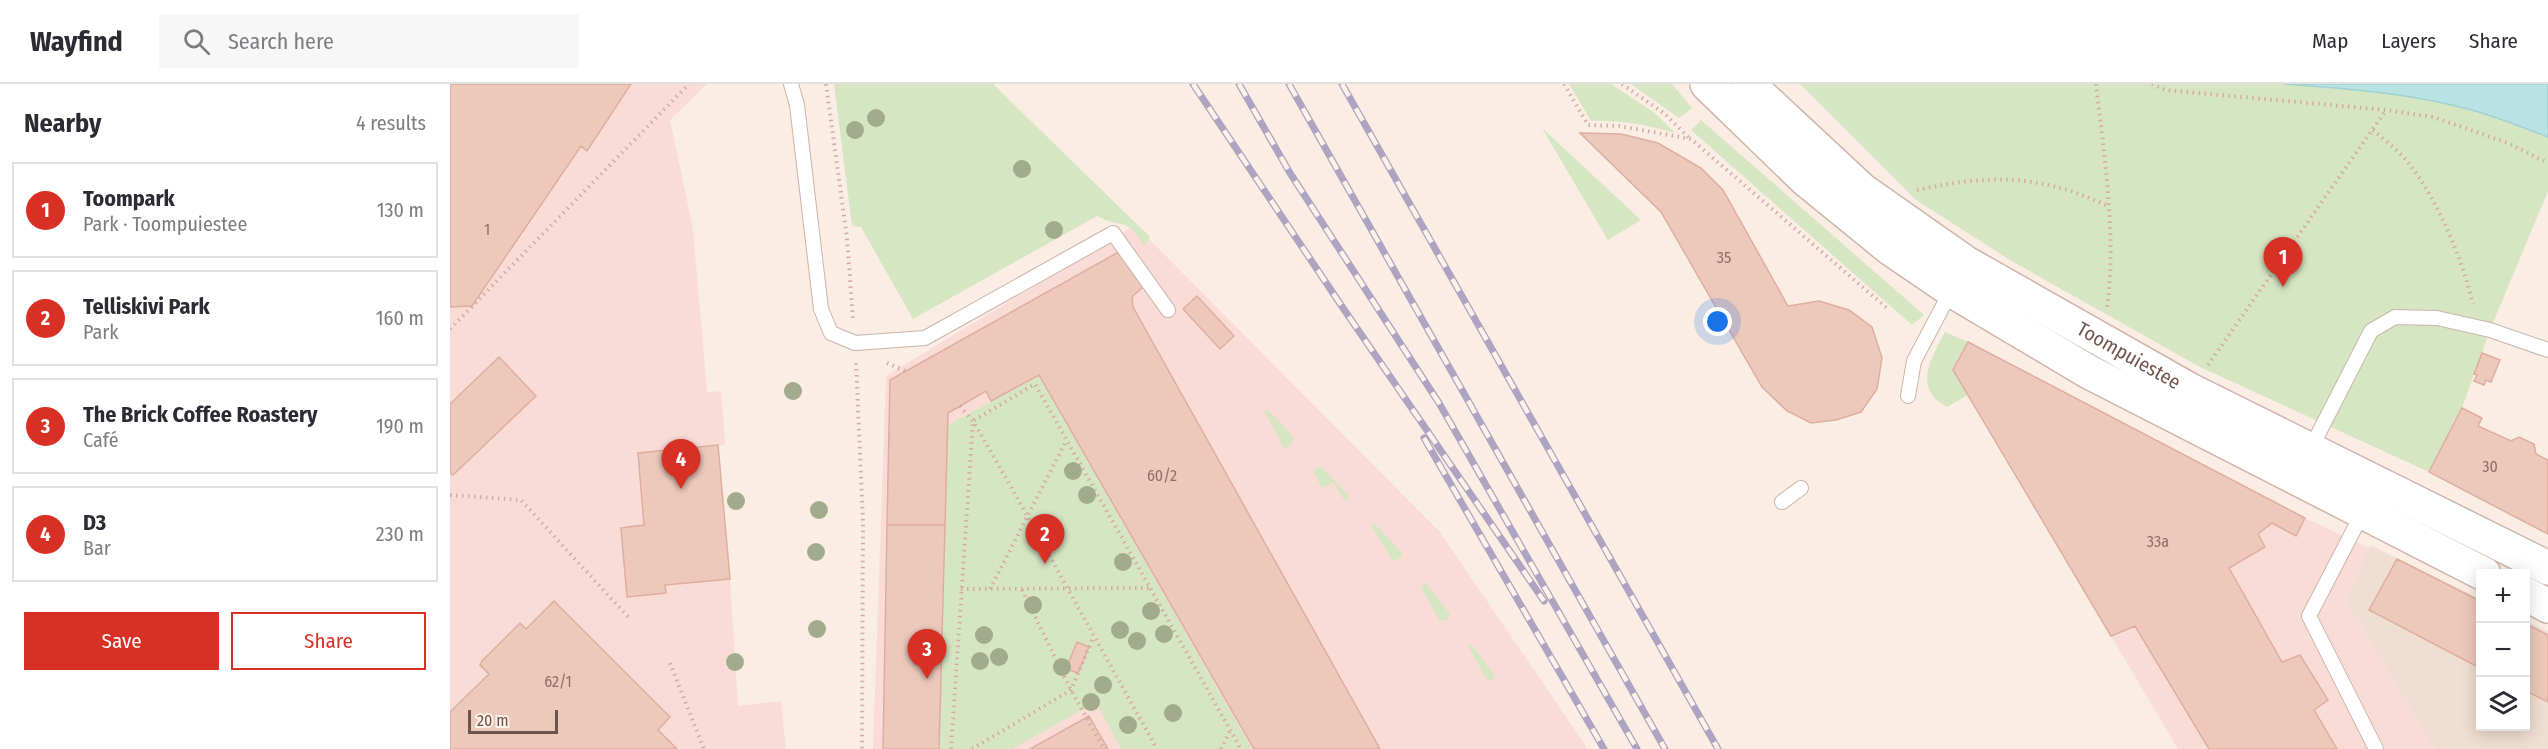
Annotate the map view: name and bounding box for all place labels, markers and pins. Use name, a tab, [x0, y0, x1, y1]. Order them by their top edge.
pin: 1	[2264, 238, 2302, 287]
pin: 4	[662, 440, 700, 489]
pin: 2	[1026, 514, 1064, 564]
pin: 3	[908, 630, 946, 679]

